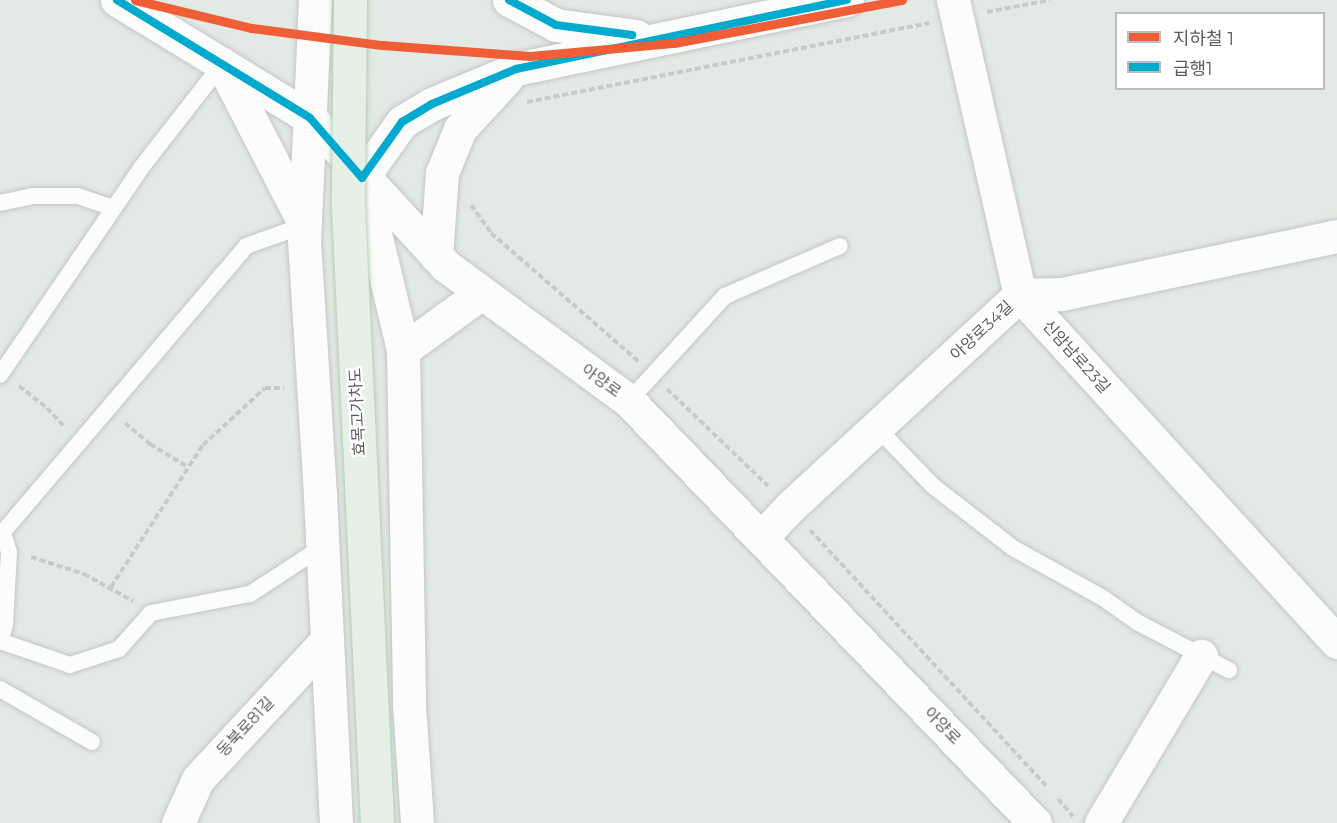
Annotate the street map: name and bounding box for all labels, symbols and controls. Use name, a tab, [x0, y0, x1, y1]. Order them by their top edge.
legend	[1115, 12, 1325, 90]
text: 지하철 1	[1173, 28, 1234, 50]
text: 급행1	[1173, 58, 1213, 80]
street label: 아양로34길	[947, 297, 1017, 365]
street label: 신암남로23길	[1038, 316, 1114, 398]
street label: 아양로	[577, 360, 625, 402]
street label: 효목고가차도	[346, 367, 370, 457]
street label: 동북로81길	[213, 693, 279, 761]
street label: 아양로	[920, 703, 964, 749]

